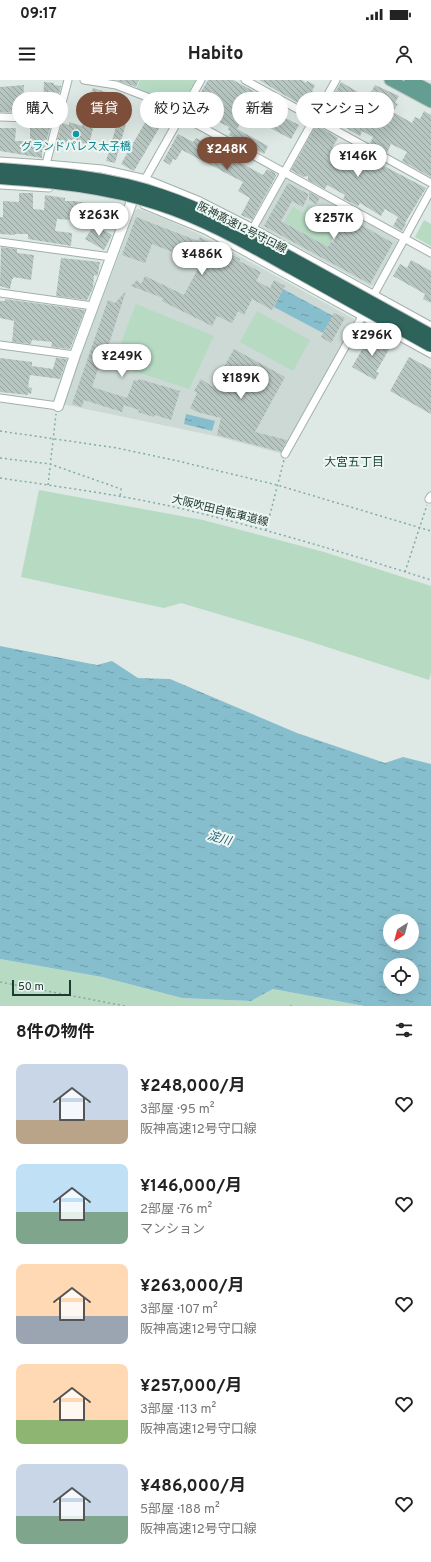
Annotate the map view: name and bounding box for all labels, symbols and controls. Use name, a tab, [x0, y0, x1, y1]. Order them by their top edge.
text: 09:17	[20, 5, 57, 24]
icon: menu	[16, 43, 38, 65]
text: Habito	[188, 43, 243, 66]
icon: person	[393, 43, 415, 65]
chip: 購入	[12, 92, 68, 128]
chip: 賃貸	[76, 92, 132, 128]
chip: 絞り込み	[140, 92, 224, 128]
chip: 新着	[232, 92, 288, 128]
chip: マンション	[296, 92, 394, 128]
marker: グランドパレス太子橋	[71, 129, 81, 139]
pin: ¥248K	[199, 137, 255, 171]
place label: グランドパレス太子橋	[21, 140, 131, 154]
text: ¥248K	[206, 142, 248, 158]
pin: ¥146K	[330, 144, 386, 178]
text: ¥146K	[339, 149, 377, 165]
street label: 阪神高速12号守口線	[195, 199, 289, 257]
pin: ¥263K	[71, 203, 127, 237]
pin: ¥257K	[306, 206, 362, 240]
text: ¥263K	[79, 208, 119, 224]
text: ¥257K	[314, 211, 354, 227]
pin: ¥486K	[174, 242, 230, 276]
text: ¥486K	[181, 247, 223, 263]
pin: ¥296K	[344, 323, 400, 357]
text: ¥296K	[351, 328, 393, 344]
pin: ¥249K	[94, 344, 150, 378]
text: ¥249K	[101, 349, 143, 365]
pin: ¥189K	[213, 366, 269, 400]
text: ¥189K	[222, 371, 260, 387]
district label: 大宮五丁目	[324, 455, 384, 471]
street label: 大阪吹田自転車道線	[170, 492, 270, 530]
water label: 淀川	[205, 828, 235, 850]
north arrow	[383, 914, 419, 950]
map controls	[383, 914, 419, 994]
button: locate	[383, 958, 419, 994]
scale bar	[12, 978, 71, 997]
text: 50 m	[18, 980, 44, 994]
icon: filters	[393, 1019, 415, 1041]
text: 8件の物件	[16, 1022, 95, 1044]
text: ¥248,000/月	[140, 1076, 246, 1098]
icon: home	[48, 1080, 96, 1128]
icon: heart	[393, 1093, 415, 1115]
text: 3部屋 · 95 m²	[140, 1102, 215, 1118]
text: 阪神高速12号守口線	[140, 1122, 257, 1138]
text: ¥146,000/月	[140, 1176, 242, 1198]
icon: home	[48, 1180, 96, 1228]
icon: heart	[393, 1193, 415, 1215]
text: 2部屋 · 76 m²	[140, 1202, 212, 1218]
text: マンション	[140, 1222, 205, 1238]
text: ¥263,000/月	[140, 1276, 245, 1298]
icon: home	[48, 1280, 96, 1328]
icon: heart	[393, 1293, 415, 1315]
text: 3部屋 · 107 m²	[140, 1302, 218, 1318]
text: 阪神高速12号守口線	[140, 1322, 257, 1338]
text: ¥257,000/月	[140, 1376, 243, 1398]
icon: home	[48, 1380, 96, 1428]
icon: heart	[393, 1393, 415, 1415]
text: 3部屋 · 113 m²	[140, 1402, 216, 1418]
text: 阪神高速12号守口線	[140, 1422, 257, 1438]
text: ¥486,000/月	[140, 1476, 246, 1498]
icon: home	[48, 1480, 96, 1528]
icon: heart	[393, 1493, 415, 1515]
text: 5部屋 · 188 m²	[140, 1502, 220, 1518]
text: 阪神高速12号守口線	[140, 1522, 257, 1538]

